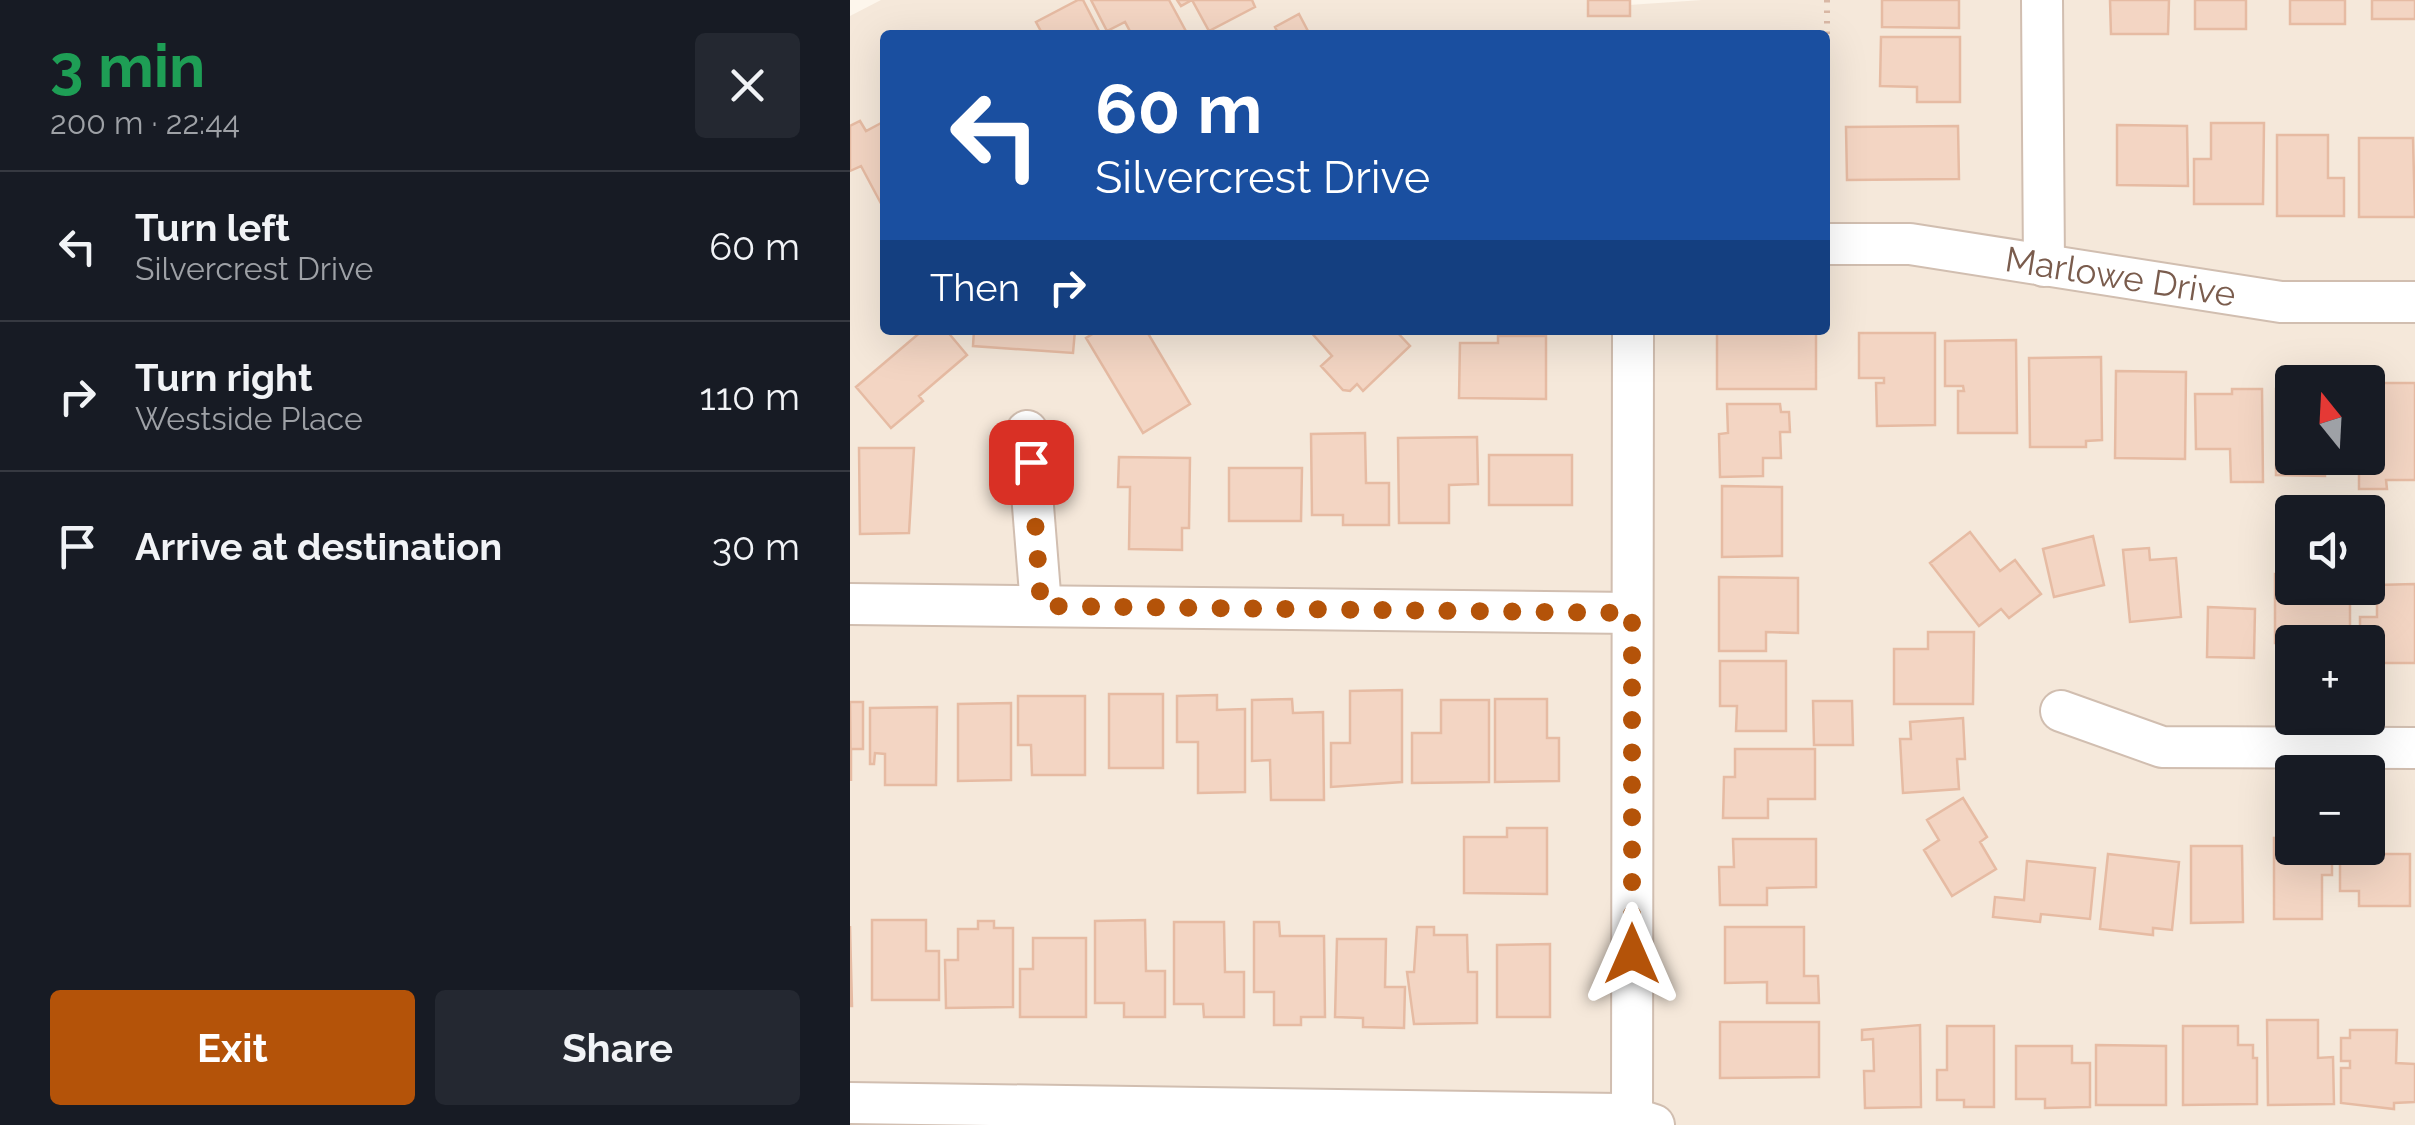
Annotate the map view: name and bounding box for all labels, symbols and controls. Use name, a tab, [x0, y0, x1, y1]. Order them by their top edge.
text: 3 min	[50, 31, 205, 101]
button: close	[695, 33, 800, 138]
text: 60 m	[1095, 67, 1262, 149]
icon: left	[930, 70, 1060, 200]
text: 200 m · 22:44	[50, 104, 240, 141]
text: Silvercrest Drive	[1095, 151, 1430, 204]
text: Turn left	[135, 205, 290, 250]
icon: left	[50, 219, 105, 274]
text: 60 m	[709, 224, 800, 269]
street label: Marlowe Drive	[2003, 238, 2239, 315]
text: Silvercrest Drive	[135, 250, 373, 287]
icon: right	[1040, 260, 1095, 315]
text: Then	[930, 265, 1020, 310]
text: Turn right	[135, 355, 312, 400]
north arrow	[2275, 365, 2385, 475]
map controls	[2275, 365, 2385, 865]
icon: right	[50, 369, 105, 424]
text: 110 m	[700, 374, 800, 419]
text: Westside Place	[135, 400, 363, 437]
pin	[989, 420, 1074, 505]
icon: arrive	[1004, 435, 1059, 490]
button: sound	[2275, 495, 2385, 605]
icon: arrive	[50, 519, 105, 574]
text: Arrive at destination	[135, 524, 502, 569]
text: 30 m	[712, 524, 800, 569]
button: +	[2275, 625, 2385, 735]
button: −	[2275, 755, 2385, 865]
position arrow	[1580, 902, 1684, 1006]
button: Exit	[50, 990, 415, 1105]
button: Share	[435, 990, 800, 1105]

